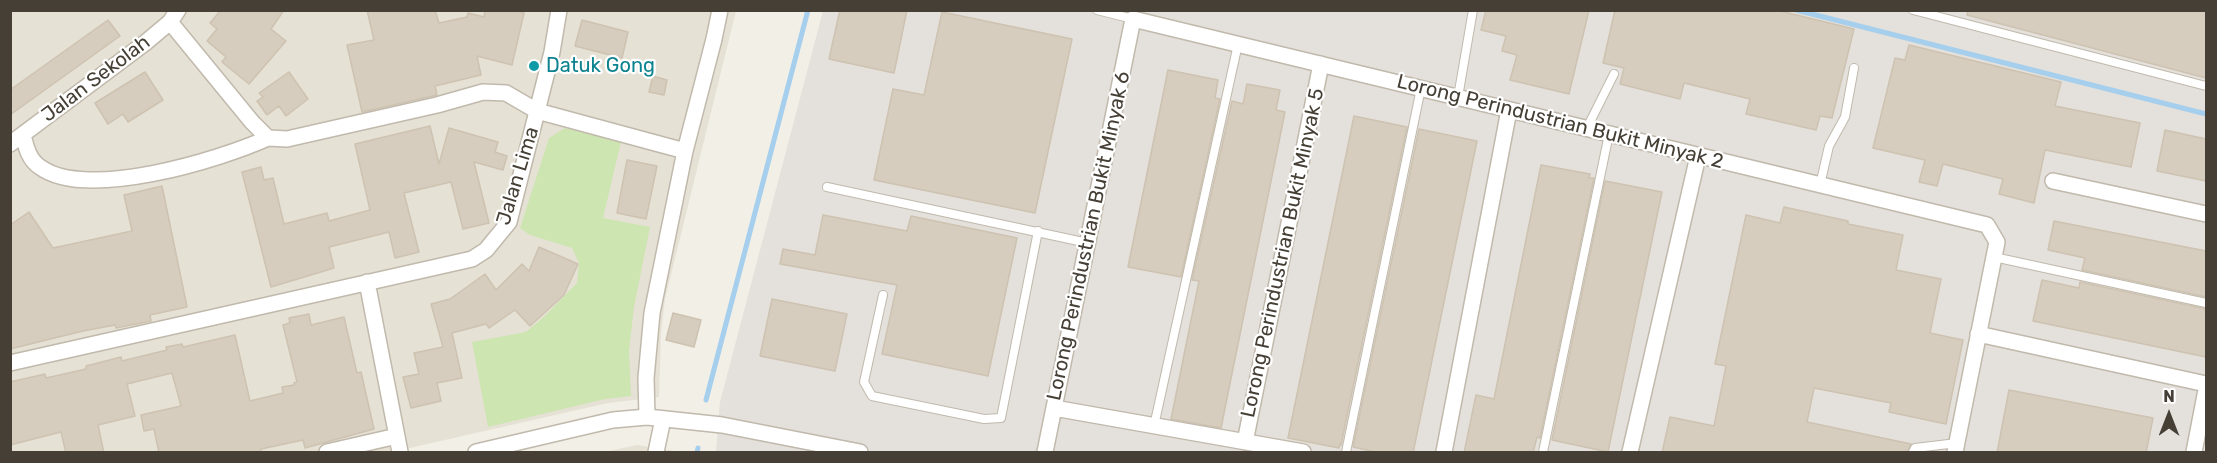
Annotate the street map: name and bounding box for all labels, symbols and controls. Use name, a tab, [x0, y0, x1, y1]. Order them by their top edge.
street label: Jalan Sekolah	[37, 30, 155, 128]
place label: Datuk Gong	[546, 54, 655, 78]
marker: Datuk Gong	[527, 59, 541, 73]
street label: Lorong Perindustrian Bukit Minyak 6	[1042, 69, 1136, 403]
street label: Lorong Perindustrian Bukit Minyak 2	[1394, 70, 1726, 174]
street label: Lorong Perindustrian Bukit Minyak 5	[1236, 86, 1330, 420]
street label: Jalan Lima	[492, 124, 544, 228]
north arrow	[2139, 385, 2199, 445]
text: N	[2163, 387, 2175, 406]

